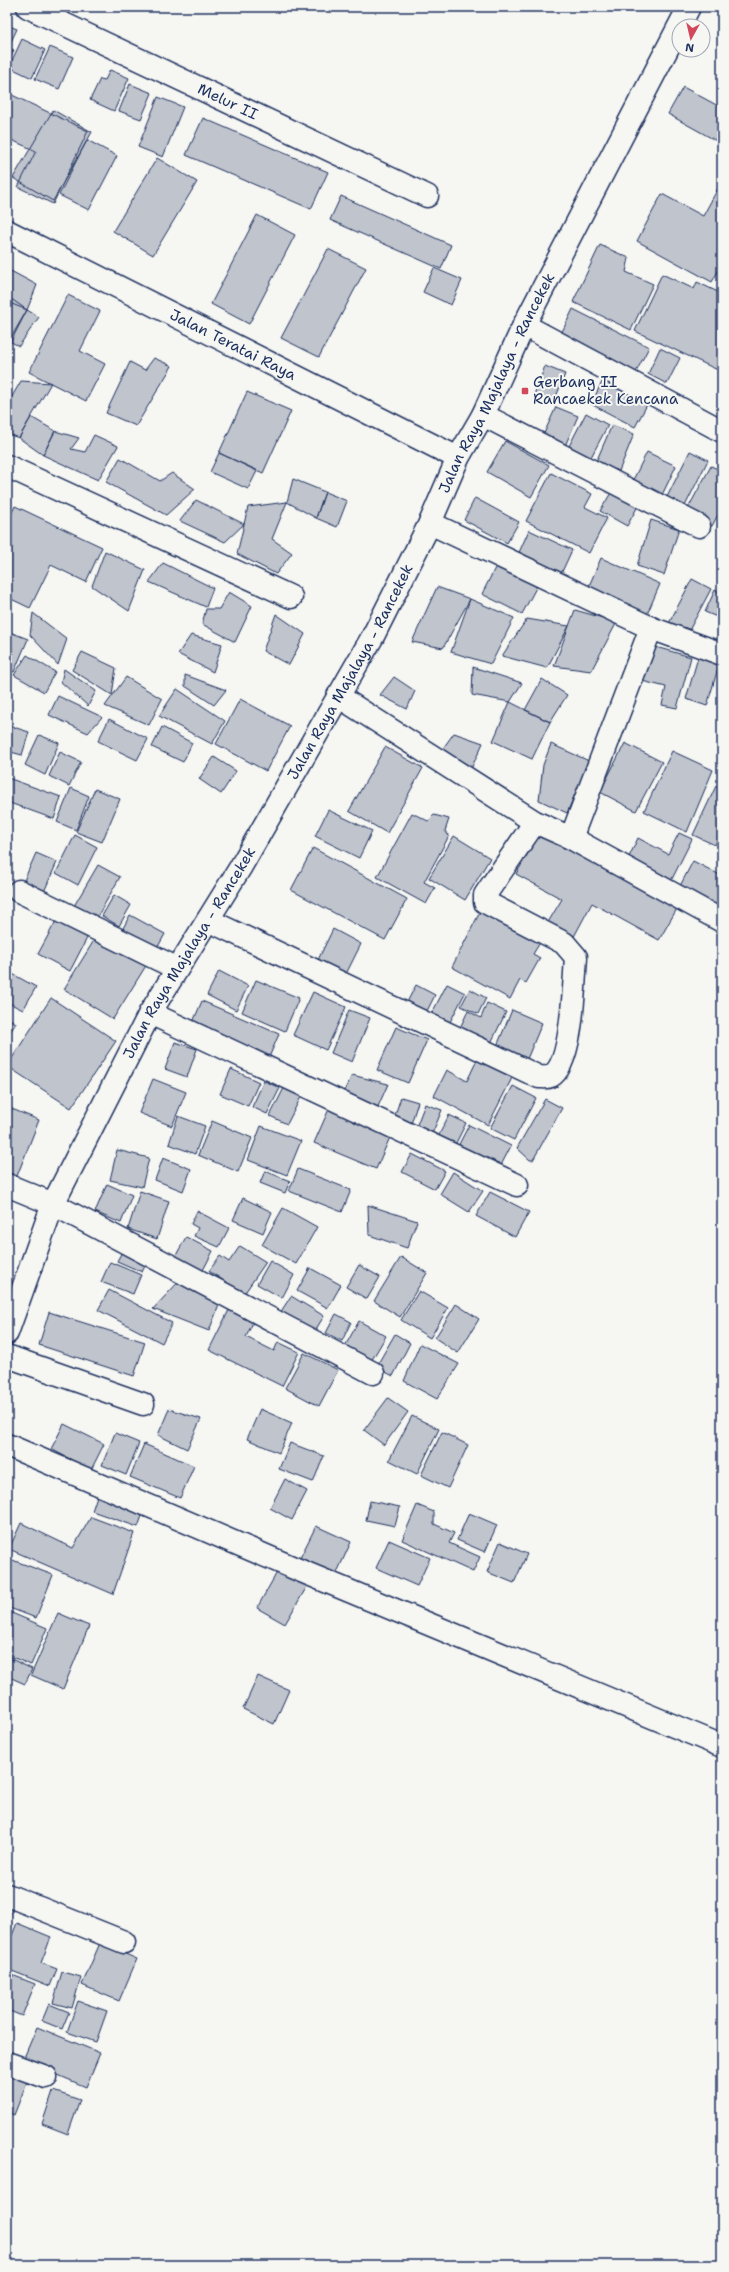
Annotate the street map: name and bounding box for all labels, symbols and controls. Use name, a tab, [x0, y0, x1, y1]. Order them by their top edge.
north arrow	[671, 18, 711, 58]
text: N	[684, 39, 695, 55]
street label: Melur II	[194, 79, 261, 124]
street label: Jalan Raya Majalaya - Rancekek	[434, 269, 559, 496]
street label: Jalan Teratai Raya	[166, 305, 300, 385]
place label: Gerbang II Rancaekek Kencana	[533, 372, 679, 409]
marker: Gerbang II Rancaekek Kencana	[520, 386, 530, 396]
street label: Jalan Raya Majalaya - Rancekek	[283, 561, 418, 783]
street label: Jalan Raya Majalaya - Rancekek	[119, 843, 260, 1062]

